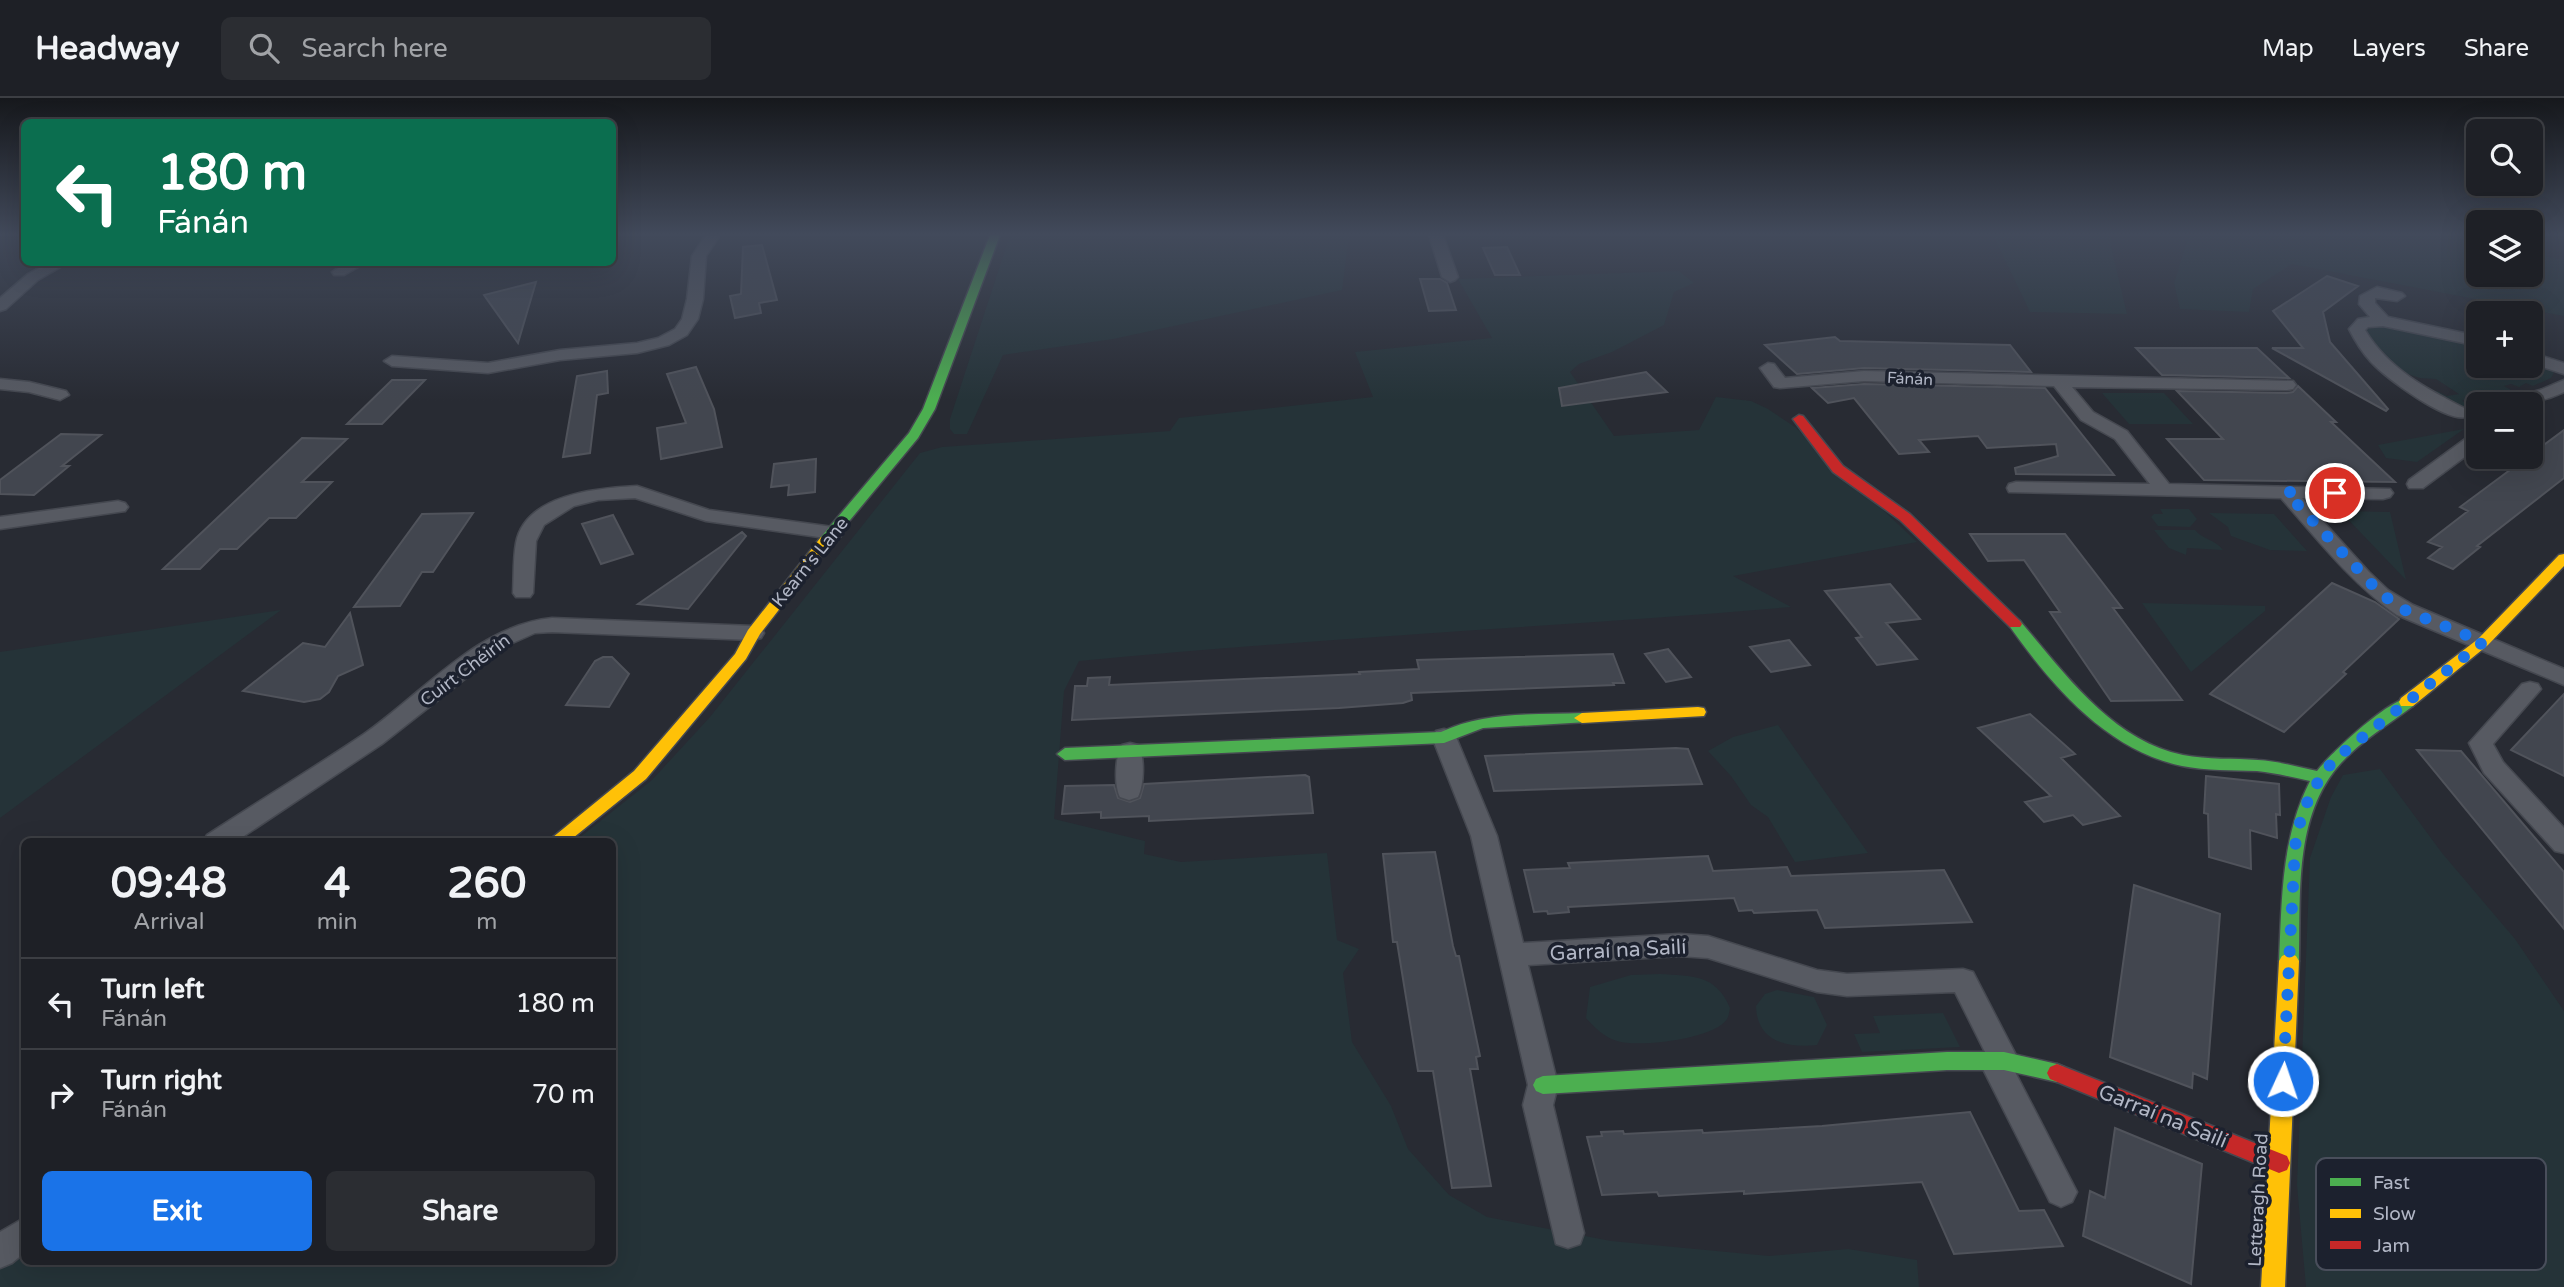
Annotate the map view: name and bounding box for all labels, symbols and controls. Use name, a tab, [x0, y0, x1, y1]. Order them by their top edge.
search box	[221, 17, 711, 80]
text: Headway	[35, 29, 179, 68]
icon: search	[245, 29, 283, 67]
text: Search here	[301, 33, 448, 64]
text: Map	[2262, 34, 2314, 63]
text: Layers	[2352, 34, 2426, 63]
text: Share	[2464, 34, 2529, 63]
map controls	[2466, 119, 2543, 469]
button: search	[2466, 119, 2543, 196]
text: 180 m	[157, 144, 307, 203]
icon: left	[42, 147, 133, 238]
text: Fánán	[157, 204, 249, 242]
button: layers	[2466, 210, 2543, 287]
button: +	[2466, 301, 2543, 378]
street label: Fánán	[1886, 368, 1933, 390]
button: −	[2466, 392, 2543, 469]
pin	[2305, 463, 2365, 523]
icon: arrive	[2316, 474, 2354, 512]
street label: Kearn's Lane	[767, 513, 853, 611]
street label: Cuirt Chéirín	[416, 629, 514, 711]
text: 09:48	[111, 858, 227, 909]
text: 4	[324, 858, 350, 909]
text: 260	[447, 858, 526, 909]
text: Arrival	[133, 908, 204, 936]
text: min	[317, 908, 358, 936]
text: m	[476, 908, 497, 936]
street label: Garraí na Sailí	[1549, 934, 1687, 967]
text: Turn left	[101, 974, 204, 1005]
icon: left	[42, 985, 80, 1023]
text: 180 m	[515, 988, 595, 1019]
text: Fánán	[101, 1005, 167, 1033]
position arrow	[2246, 1044, 2320, 1118]
text: Turn right	[101, 1065, 222, 1096]
icon: right	[42, 1076, 80, 1114]
text: 70 m	[532, 1079, 595, 1110]
street label: Garraí na Sailí	[2095, 1079, 2231, 1154]
text: Fánán	[101, 1096, 167, 1124]
street label: Letteragh Road	[2244, 1133, 2272, 1267]
legend	[2316, 1158, 2546, 1270]
button: Exit	[42, 1171, 312, 1251]
button: Share	[326, 1171, 595, 1251]
text: Fast	[2373, 1172, 2410, 1194]
text: Slow	[2373, 1203, 2416, 1225]
text: Jam	[2373, 1235, 2410, 1257]

